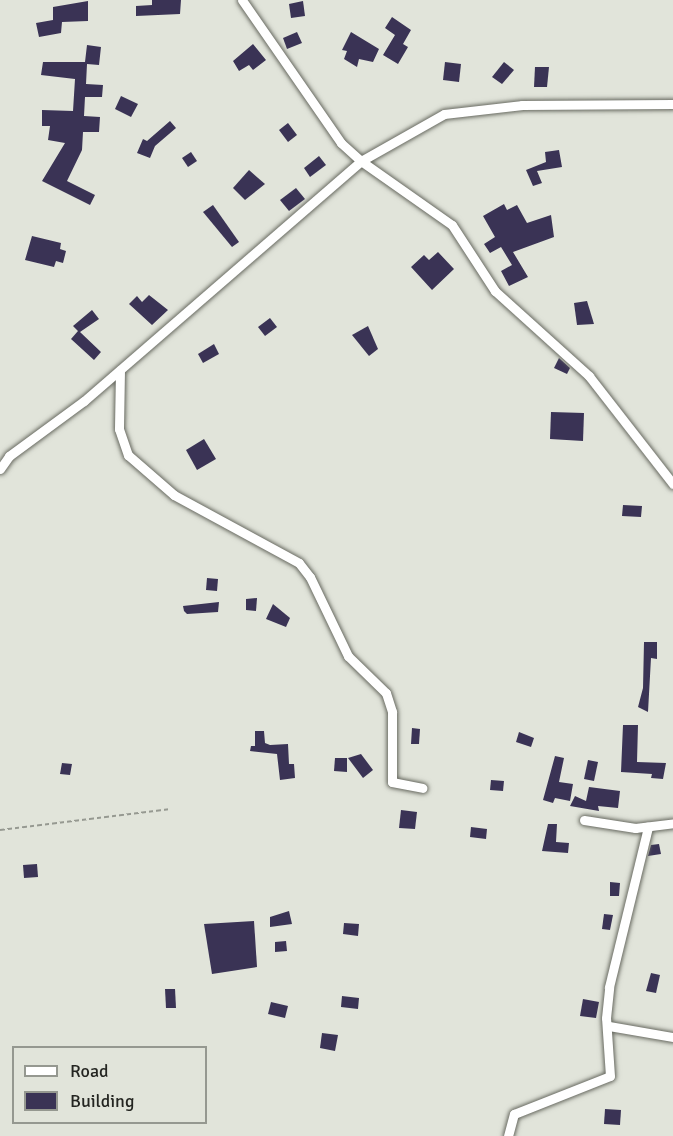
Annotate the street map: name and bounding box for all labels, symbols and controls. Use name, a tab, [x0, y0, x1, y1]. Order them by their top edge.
legend	[12, 1046, 207, 1124]
text: Road	[70, 1060, 109, 1082]
text: Building	[70, 1090, 134, 1112]

